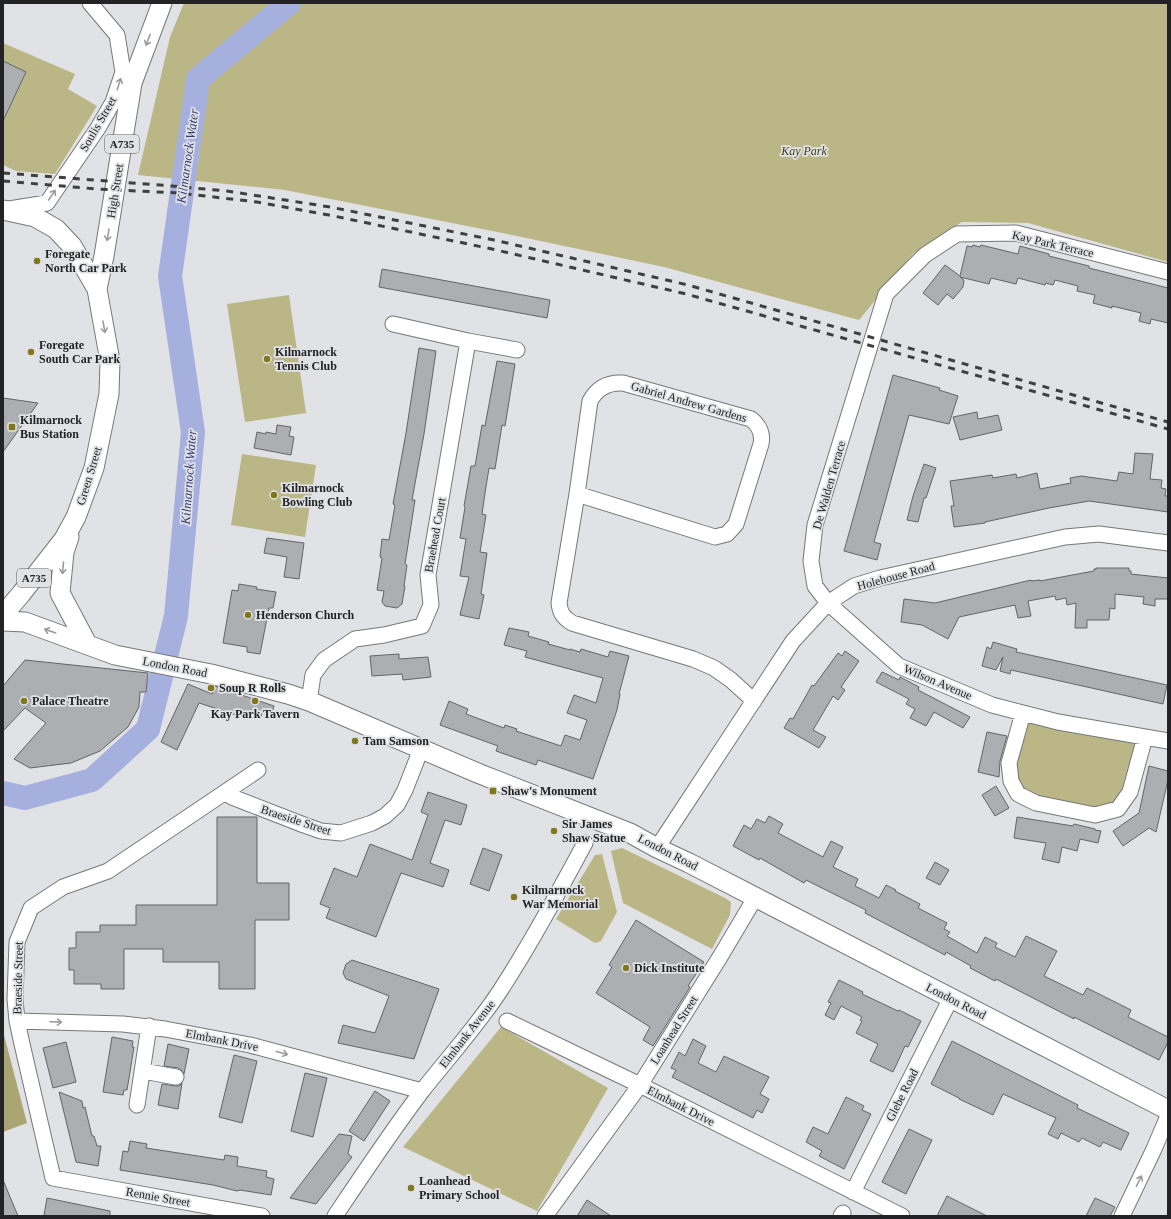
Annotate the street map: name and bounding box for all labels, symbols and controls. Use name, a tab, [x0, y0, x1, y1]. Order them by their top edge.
one-way arrow	[144, 33, 152, 45]
one-way arrow	[116, 78, 123, 91]
street label: Soulis Street	[77, 94, 120, 154]
water label: Kilmarnock Water	[173, 107, 202, 205]
road number: A735	[105, 135, 139, 153]
park label: Kay Park	[780, 144, 828, 158]
street label: High Street	[104, 162, 126, 219]
one-way arrow	[48, 189, 56, 200]
one-way arrow	[104, 228, 112, 241]
street label: Kay Park Terrace	[1011, 228, 1095, 260]
place label: Foregate North Car Park	[45, 247, 127, 275]
marker: Foregate North Car Park	[32, 256, 42, 266]
one-way arrow	[100, 320, 108, 333]
place label: Foregate South Car Park	[39, 338, 120, 366]
place label: Kilmarnock Tennis Club	[275, 345, 337, 373]
marker: Foregate South Car Park	[26, 347, 36, 357]
marker: Kilmarnock Tennis Club	[262, 354, 272, 364]
street label: Gabriel Andrew Gardens	[629, 379, 749, 425]
place label: Kilmarnock Bus Station	[20, 413, 82, 441]
marker: Kilmarnock Bus Station	[7, 422, 17, 432]
water label: Kilmarnock Water	[178, 428, 199, 526]
street label: De Walden Terrace	[810, 439, 848, 531]
street label: Green Street	[73, 444, 105, 507]
place label: Kilmarnock Bowling Club	[282, 481, 353, 509]
marker: Kilmarnock Bowling Club	[269, 490, 279, 500]
street label: Braehead Court	[422, 496, 449, 573]
street label: Holehouse Road	[856, 559, 936, 593]
one-way arrow	[59, 561, 66, 574]
road number: A735	[17, 569, 51, 587]
place label: Henderson Church	[256, 608, 354, 622]
marker: Henderson Church	[243, 610, 253, 620]
one-way arrow	[44, 627, 57, 634]
street label: London Road	[141, 654, 209, 680]
street label: Wilson Avenue	[902, 661, 974, 703]
place label: Soup R Rolls	[219, 681, 286, 695]
marker: Soup R Rolls	[206, 683, 216, 693]
place label: Palace Theatre	[32, 694, 109, 708]
marker: Palace Theatre	[19, 696, 29, 706]
marker: Kay Park Tavern	[250, 696, 260, 706]
place label: Kay Park Tavern	[211, 707, 300, 721]
place label: Tam Samson	[363, 734, 429, 748]
marker: Tam Samson	[350, 736, 360, 746]
place label: Shaw's Monument	[501, 784, 597, 798]
marker: Shaw's Monument	[488, 786, 498, 796]
street label: Braeside Street	[259, 802, 333, 838]
place label: Sir James Shaw Statue	[562, 817, 626, 845]
marker: Sir James Shaw Statue	[549, 826, 559, 836]
street label: London Road	[636, 831, 700, 873]
place label: Kilmarnock War Memorial	[522, 883, 599, 911]
marker: Kilmarnock War Memorial	[509, 892, 519, 902]
street label: Braeside Street	[10, 941, 26, 1015]
place label: Dick Institute	[634, 961, 705, 975]
marker: Dick Institute	[621, 963, 631, 973]
street label: London Road	[924, 980, 988, 1022]
street label: Loanhead Street	[647, 993, 701, 1067]
street label: Elmbank Avenue	[436, 997, 498, 1071]
one-way arrow	[49, 1018, 62, 1026]
street label: Elmbank Drive	[185, 1026, 259, 1054]
one-way arrow	[275, 1050, 288, 1057]
street label: Glebe Road	[883, 1066, 921, 1124]
street label: Elmbank Drive	[645, 1083, 717, 1129]
place label: Loanhead Primary School	[419, 1174, 500, 1202]
one-way arrow	[1136, 1175, 1143, 1187]
marker: Loanhead Primary School	[406, 1183, 416, 1193]
street label: Rennie Street	[125, 1184, 192, 1210]

